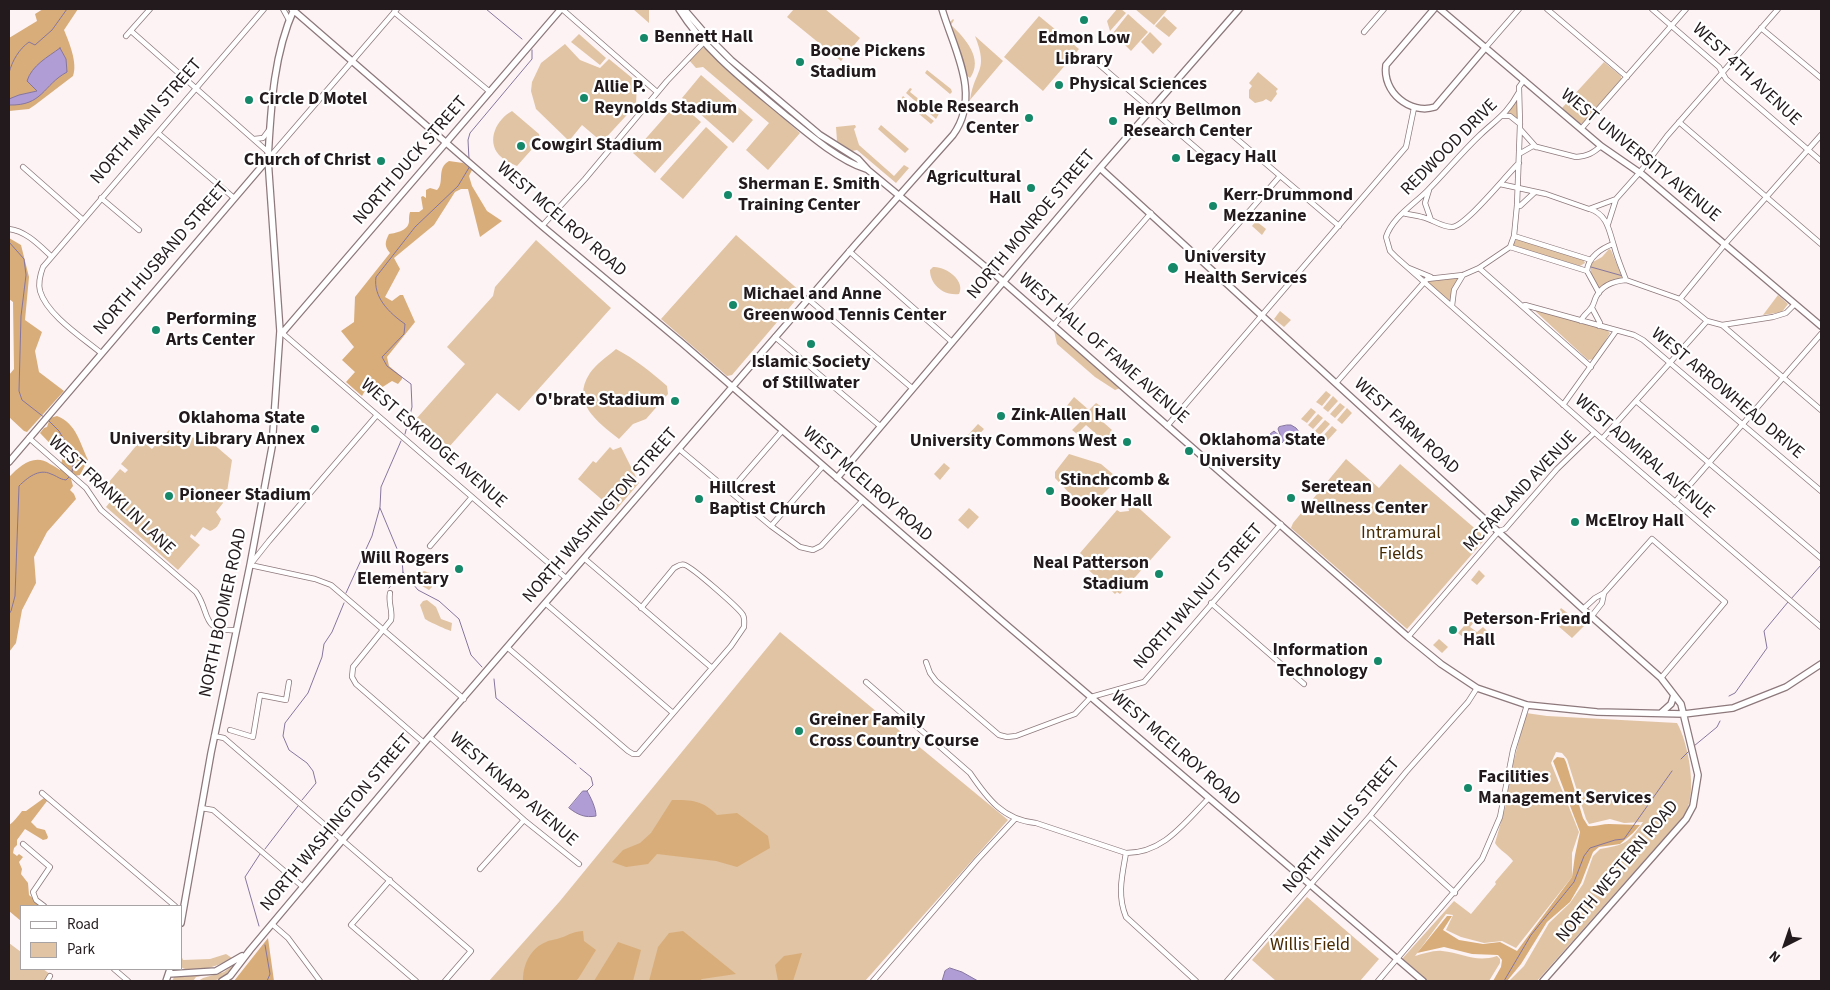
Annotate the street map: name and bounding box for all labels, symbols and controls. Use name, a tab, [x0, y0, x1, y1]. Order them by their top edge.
marker: Edmon Low Library	[1078, 14, 1090, 26]
street label: WEST 4TH AVENUE	[1687, 19, 1805, 131]
place label: Bennett Hall	[654, 27, 753, 49]
place label: Edmon Low Library	[1038, 28, 1130, 70]
marker: Bennett Hall	[638, 32, 650, 44]
place label: Boone Pickens Stadium	[810, 41, 925, 84]
street label: NORTH MAIN STREET	[87, 55, 207, 189]
marker: Boone Pickens Stadium	[794, 56, 806, 68]
place label: Physical Sciences	[1069, 74, 1207, 96]
place label: Allie P. Reynolds Stadium	[594, 77, 737, 120]
marker: Physical Sciences	[1053, 79, 1065, 91]
street label: WEST UNIVERSITY AVENUE	[1556, 85, 1724, 227]
place label: Circle D Motel	[259, 89, 367, 111]
street label: NORTH DUCK STREET	[349, 92, 473, 230]
marker: Allie P. Reynolds Stadium	[578, 92, 590, 104]
marker: Circle D Motel	[243, 94, 255, 106]
street label: REDWOOD DRIVE	[1397, 95, 1503, 201]
place label: Noble Research Center	[896, 97, 1019, 140]
place label: Henry Bellmon Research Center	[1123, 100, 1252, 142]
marker: Noble Research Center	[1023, 112, 1035, 124]
marker: Henry Bellmon Research Center	[1107, 115, 1119, 127]
place label: Cowgirl Stadium	[531, 135, 662, 157]
marker: Cowgirl Stadium	[515, 140, 527, 152]
street label: NORTH MONROE STREET	[963, 146, 1101, 304]
place label: Legacy Hall	[1186, 147, 1276, 169]
place label: Church of Christ	[244, 150, 371, 172]
marker: Legacy Hall	[1170, 152, 1182, 164]
marker: Church of Christ	[375, 155, 387, 167]
street label: WEST MCELROY ROAD	[492, 158, 630, 282]
place label: Agricultural Hall	[927, 167, 1021, 210]
place label: Sherman E. Smith Training Center	[738, 174, 880, 216]
street label: NORTH HUSBAND STREET	[90, 178, 234, 340]
marker: Agricultural Hall	[1025, 182, 1037, 194]
place label: Kerr-Drummond Mezzanine	[1223, 185, 1353, 228]
marker: Sherman E. Smith Training Center	[722, 189, 734, 201]
marker: Kerr-Drummond Mezzanine	[1207, 200, 1219, 212]
place label: University Health Services	[1184, 247, 1307, 290]
marker: University Health Services	[1166, 261, 1180, 275]
street label: WEST HALL OF FAME AVENUE	[1014, 269, 1192, 429]
place label: Michael and Anne Greenwood Tennis Center	[743, 284, 946, 326]
marker: Michael and Anne Greenwood Tennis Center	[727, 299, 739, 311]
place label: Performing Arts Center	[166, 309, 256, 352]
marker: Performing Arts Center	[150, 324, 162, 336]
street label: WEST ARROWHEAD DRIVE	[1646, 324, 1808, 464]
marker: Islamic Society of Stillwater	[805, 338, 817, 350]
place label: Islamic Society of Stillwater	[751, 352, 871, 394]
street label: WEST FARM ROAD	[1349, 374, 1463, 480]
street label: WEST ESKRIDGE AVENUE	[355, 375, 511, 513]
place label: O'brate Stadium	[535, 390, 665, 412]
street label: WEST ADMIRAL AVENUE	[1570, 390, 1718, 524]
marker: O'brate Stadium	[669, 395, 681, 407]
place label: Zink-Allen Hall	[1011, 405, 1126, 427]
place label: Oklahoma State University Library Annex	[109, 408, 305, 450]
marker: Zink-Allen Hall	[995, 410, 1007, 422]
marker: Oklahoma State University Library Annex	[309, 423, 321, 435]
street label: WEST MCELROY ROAD	[798, 423, 936, 547]
street label: NORTH WASHINGTON STREET	[519, 424, 683, 608]
street label: MCFARLAND AVENUE	[1459, 427, 1583, 557]
place label: Oklahoma State University	[1199, 430, 1326, 472]
place label: University Commons West	[910, 431, 1117, 453]
street label: WEST FRANKLIN LANE	[43, 432, 179, 560]
marker: University Commons West	[1121, 436, 1133, 448]
marker: Oklahoma State University	[1183, 445, 1195, 457]
place label: Stinchcomb & Booker Hall	[1060, 470, 1170, 512]
place label: Seretean Wellness Center	[1301, 477, 1428, 520]
place label: Hillcrest Baptist Church	[709, 478, 826, 520]
place label: Pioneer Stadium	[179, 485, 311, 507]
marker: Stinchcomb & Booker Hall	[1044, 485, 1056, 497]
marker: Pioneer Stadium	[163, 490, 175, 502]
marker: Seretean Wellness Center	[1285, 492, 1297, 504]
marker: Hillcrest Baptist Church	[693, 493, 705, 505]
place label: McElroy Hall	[1585, 511, 1684, 533]
marker: McElroy Hall	[1569, 516, 1581, 528]
street label: NORTH WALNUT STREET	[1130, 520, 1268, 674]
park label: Intramural Fields	[1361, 523, 1441, 566]
street label: NORTH BOOMER ROAD	[196, 526, 252, 700]
place label: Will Rogers Elementary	[357, 548, 449, 590]
place label: Neal Patterson Stadium	[1033, 553, 1149, 596]
marker: Will Rogers Elementary	[453, 563, 465, 575]
marker: Neal Patterson Stadium	[1153, 568, 1165, 580]
place label: Peterson-Friend Hall	[1463, 609, 1591, 652]
marker: Peterson-Friend Hall	[1447, 624, 1459, 636]
place label: Information Technology	[1272, 640, 1368, 682]
marker: Information Technology	[1372, 655, 1384, 667]
street label: WEST MCELROY ROAD	[1106, 687, 1244, 811]
place label: Greiner Family Cross Country Course	[809, 710, 979, 752]
marker: Greiner Family Cross Country Course	[793, 725, 805, 737]
street label: WEST KNAPP AVENUE	[444, 728, 582, 852]
street label: NORTH WASHINGTON STREET	[256, 730, 418, 916]
street label: NORTH WILLIS STREET	[1279, 754, 1405, 898]
place label: Facilities Management Services	[1478, 767, 1651, 810]
marker: Facilities Management Services	[1462, 782, 1474, 794]
street label: NORTH WESTERN ROAD	[1552, 797, 1684, 947]
legend	[20, 905, 182, 970]
text: Road	[67, 914, 99, 935]
north arrow	[1760, 920, 1810, 970]
park label: Willis Field	[1270, 935, 1350, 957]
text: Park	[67, 939, 95, 960]
text: N	[1765, 946, 1785, 967]

